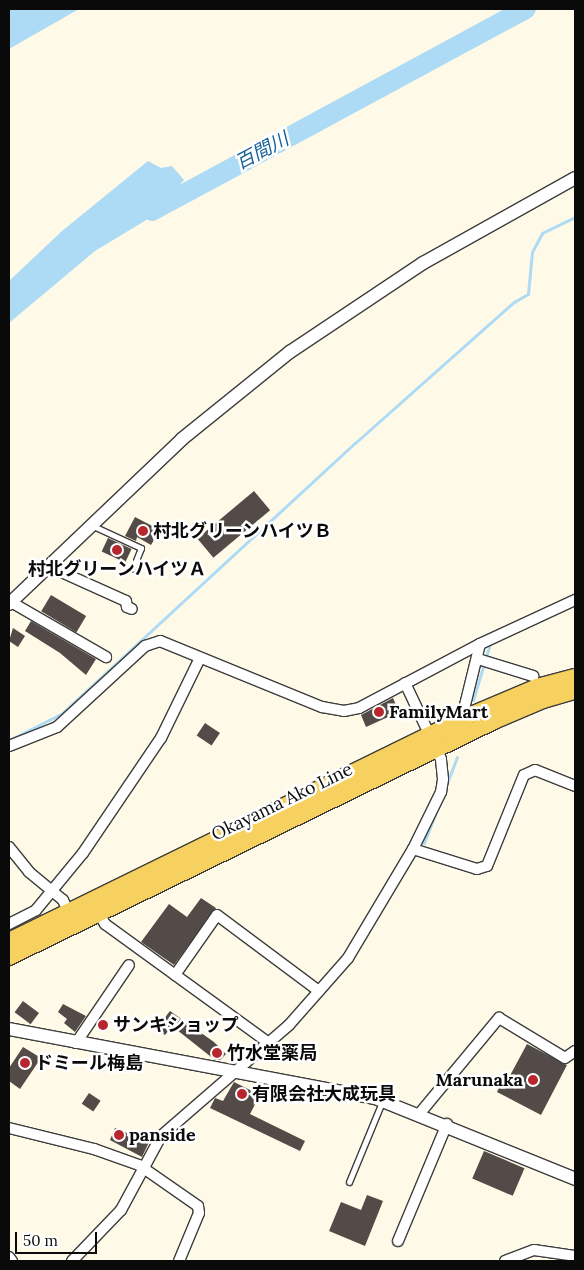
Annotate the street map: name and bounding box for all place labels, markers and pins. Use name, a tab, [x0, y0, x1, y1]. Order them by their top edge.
place label: 村北グリーンハイツＢ	[153, 520, 333, 542]
marker: 村北グリーンハイツＢ	[137, 525, 149, 537]
marker: 村北グリーンハイツＡ	[111, 544, 123, 556]
place label: 村北グリーンハイツＡ	[27, 558, 207, 580]
place label: FamilyMart	[389, 701, 488, 723]
marker: FamilyMart	[373, 706, 385, 718]
place label: サンキショップ	[113, 1014, 239, 1036]
marker: サンキショップ	[97, 1019, 109, 1031]
place label: 竹水堂薬局	[227, 1042, 317, 1064]
marker: 竹水堂薬局	[211, 1047, 223, 1059]
place label: ドミール梅島	[35, 1052, 143, 1074]
marker: ドミール梅島	[19, 1057, 31, 1069]
place label: Marunaka	[435, 1069, 523, 1091]
marker: Marunaka	[527, 1074, 539, 1086]
place label: 有限会社大成玩具	[252, 1083, 396, 1105]
marker: 有限会社大成玩具	[236, 1088, 248, 1100]
place label: panside	[129, 1124, 196, 1146]
marker: panside	[113, 1129, 125, 1141]

